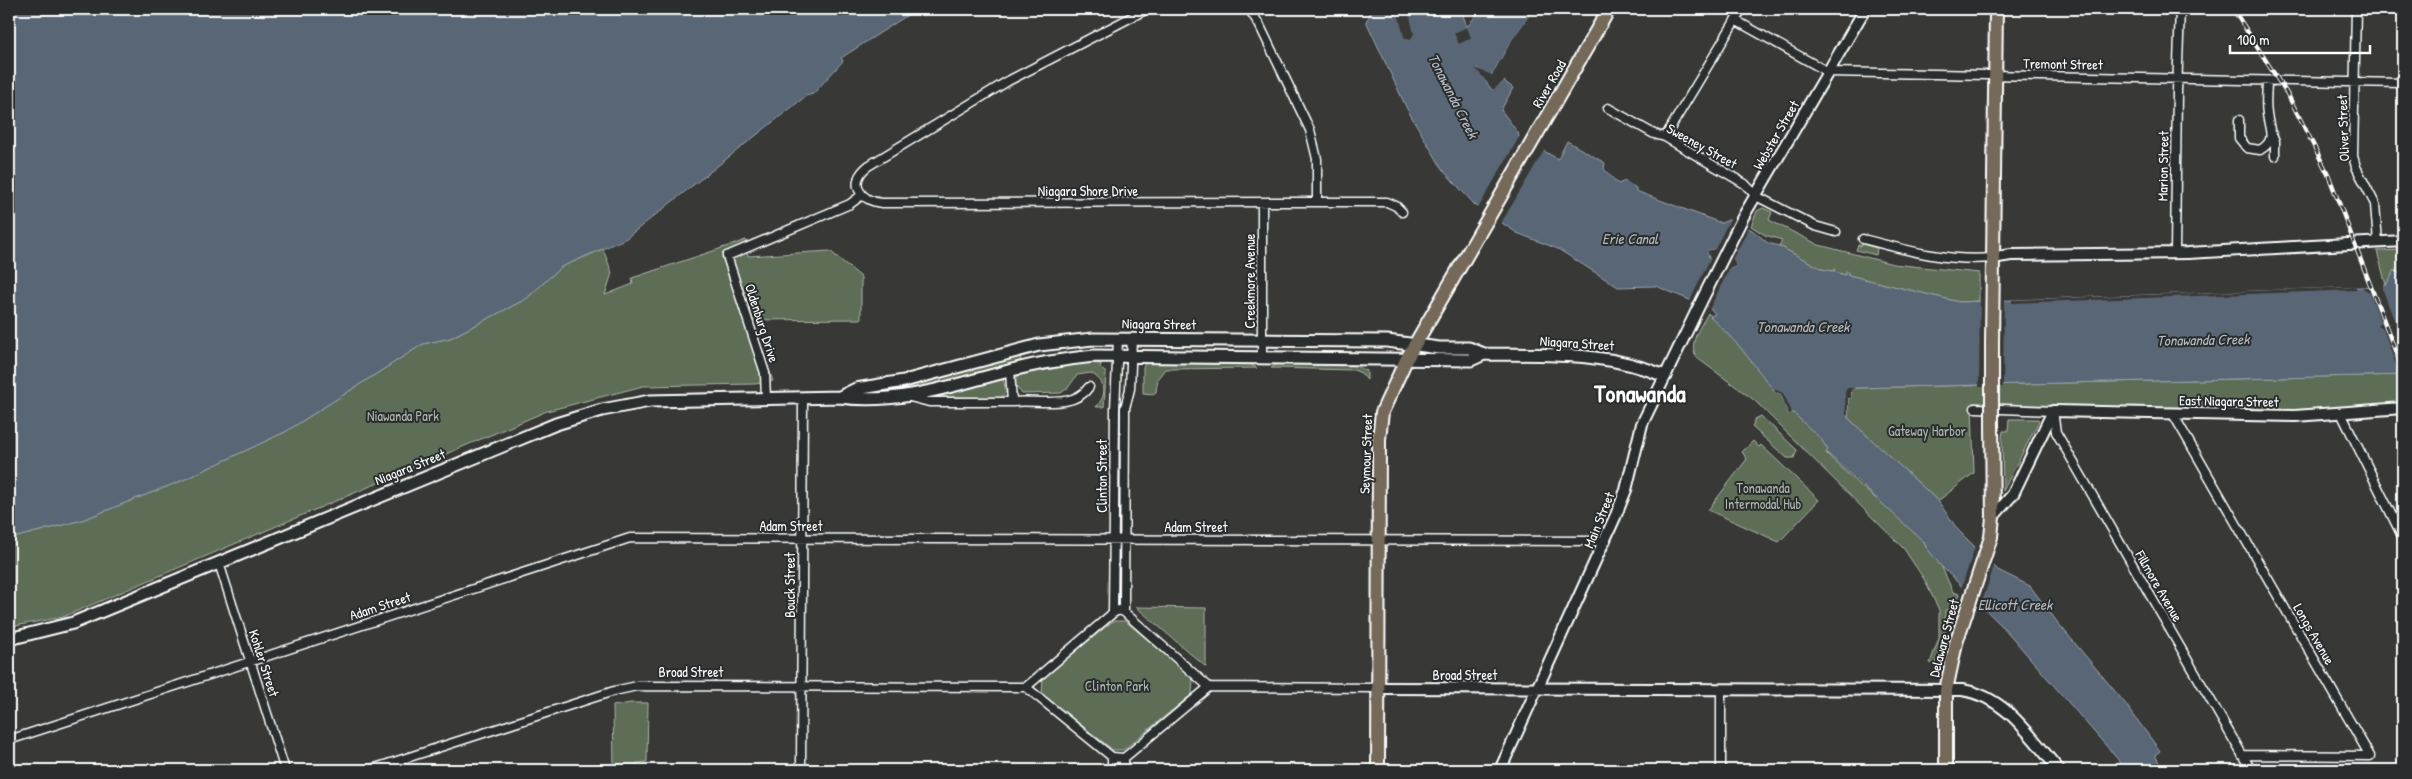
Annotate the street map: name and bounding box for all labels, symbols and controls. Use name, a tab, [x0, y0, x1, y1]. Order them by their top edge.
scale bar	[2230, 22, 2370, 54]
text: 100 m	[2237, 29, 2270, 50]
water label: Tonawanda Creek	[1423, 50, 1485, 143]
street label: Tremont Street	[2023, 53, 2103, 74]
street label: River Road	[1527, 56, 1570, 111]
street label: Oliver Street	[2332, 94, 2353, 162]
street label: Webster Street	[1748, 97, 1803, 173]
street label: Sweeney Street	[1663, 118, 1741, 174]
street label: Marion Street	[2152, 131, 2173, 201]
street label: Niagara Shore Drive	[1038, 181, 1139, 201]
water label: Erie Canal	[1602, 228, 1659, 249]
street label: Creekmore Avenue	[1240, 233, 1259, 328]
street label: Oldenburg Drive	[740, 281, 784, 365]
street label: Niagara Street	[1122, 313, 1197, 335]
water label: Tonawanda Creek	[1757, 316, 1851, 337]
water label: Tonawanda Creek	[2156, 328, 2251, 351]
street label: Niagara Street	[1539, 330, 1615, 356]
district label: Tonawanda	[1593, 377, 1686, 409]
street label: East Niagara Street	[2179, 390, 2279, 412]
park label: Niawanda Park	[367, 406, 439, 425]
street label: Seymour Street	[1355, 414, 1377, 494]
park label: Gateway Harbor	[1888, 421, 1967, 441]
street label: Clinton Street	[1092, 439, 1111, 513]
street label: Niagara Street	[372, 444, 448, 490]
park label: Tonawanda Intermodal Hub	[1725, 478, 1801, 513]
street label: Main Street	[1579, 489, 1618, 551]
street label: Adam Street	[759, 516, 823, 535]
street label: Adam Street	[1164, 517, 1228, 536]
street label: Fillmore Avenue	[2131, 546, 2188, 625]
street label: Bouck Street	[780, 552, 799, 618]
street label: Adam Street	[347, 587, 413, 624]
water label: Ellicott Creek	[1978, 594, 2054, 615]
street label: Delaware Street	[1924, 597, 1963, 679]
street label: Longs Avenue	[2288, 600, 2340, 669]
street label: Kohler Street	[245, 627, 284, 699]
street label: Broad Street	[659, 662, 724, 681]
street label: Broad Street	[1433, 665, 1498, 684]
park label: Clinton Park	[1085, 676, 1149, 695]

